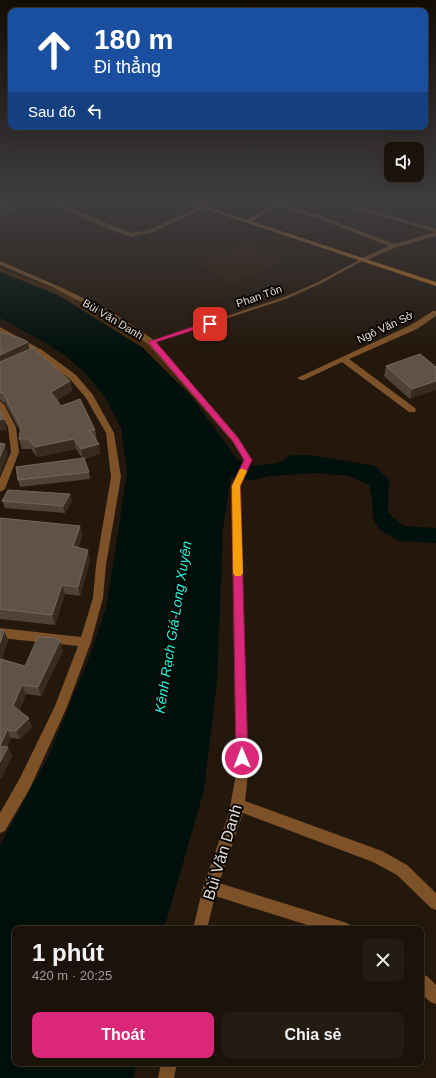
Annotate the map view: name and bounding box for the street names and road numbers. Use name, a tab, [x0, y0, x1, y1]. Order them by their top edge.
street label: Phan Tôn	[235, 283, 283, 309]
street label: Bùi Văn Danh	[81, 296, 145, 342]
street label: Ngô Văn Sở	[355, 309, 415, 345]
street label: Bùi Văn Danh	[200, 802, 245, 902]

